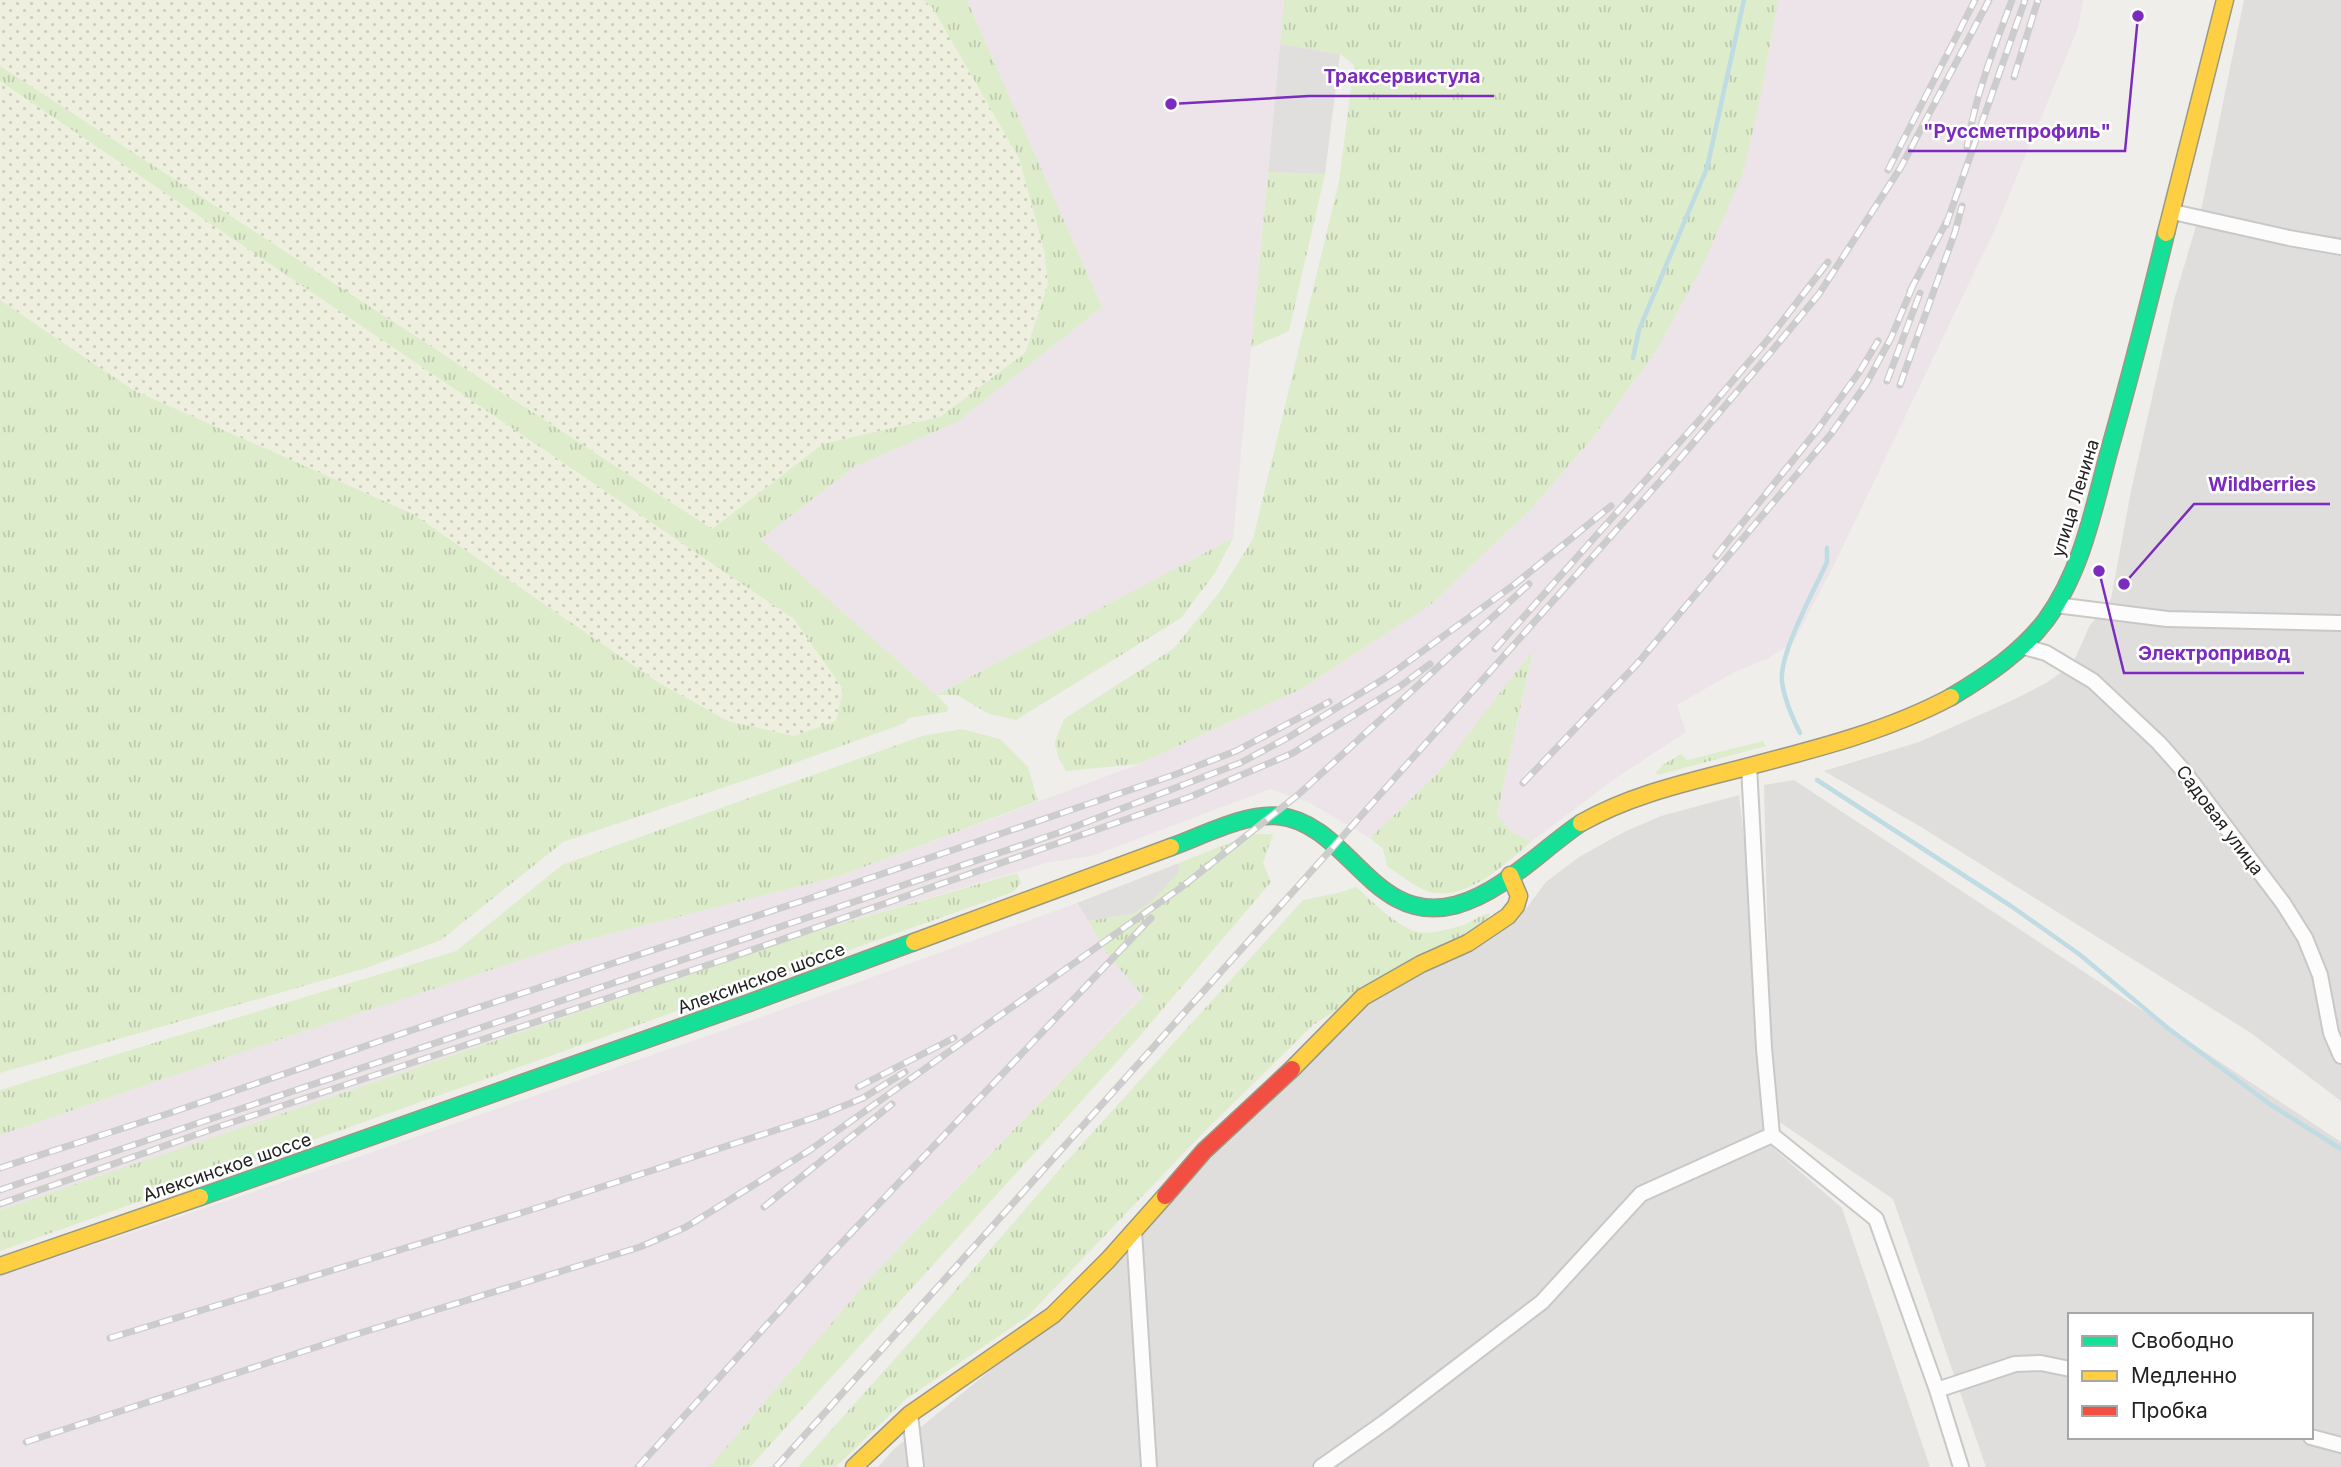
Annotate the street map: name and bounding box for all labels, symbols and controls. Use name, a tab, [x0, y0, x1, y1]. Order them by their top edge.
callout: Траксервистула	[1309, 56, 1494, 96]
text: Траксервистула	[1324, 65, 1481, 88]
callout: "Руссметпрофиль"	[1908, 111, 2125, 151]
text: "Руссметпрофиль"	[1923, 120, 2111, 143]
street label: улица Ленина	[2047, 436, 2103, 560]
callout: Wildberries	[2194, 464, 2330, 504]
text: Wildberries	[2208, 473, 2316, 496]
callout: Электропривод	[2124, 633, 2304, 673]
text: Электропривод	[2138, 642, 2290, 665]
street label: Садовая улица	[2172, 761, 2268, 879]
street label: Алексинское шоссе	[674, 938, 848, 1018]
street label: Алексинское шоссе	[140, 1128, 314, 1206]
legend	[2068, 1313, 2313, 1439]
text: Свободно	[2131, 1328, 2234, 1353]
text: Медленно	[2131, 1363, 2237, 1388]
text: Пробка	[2131, 1398, 2208, 1423]

